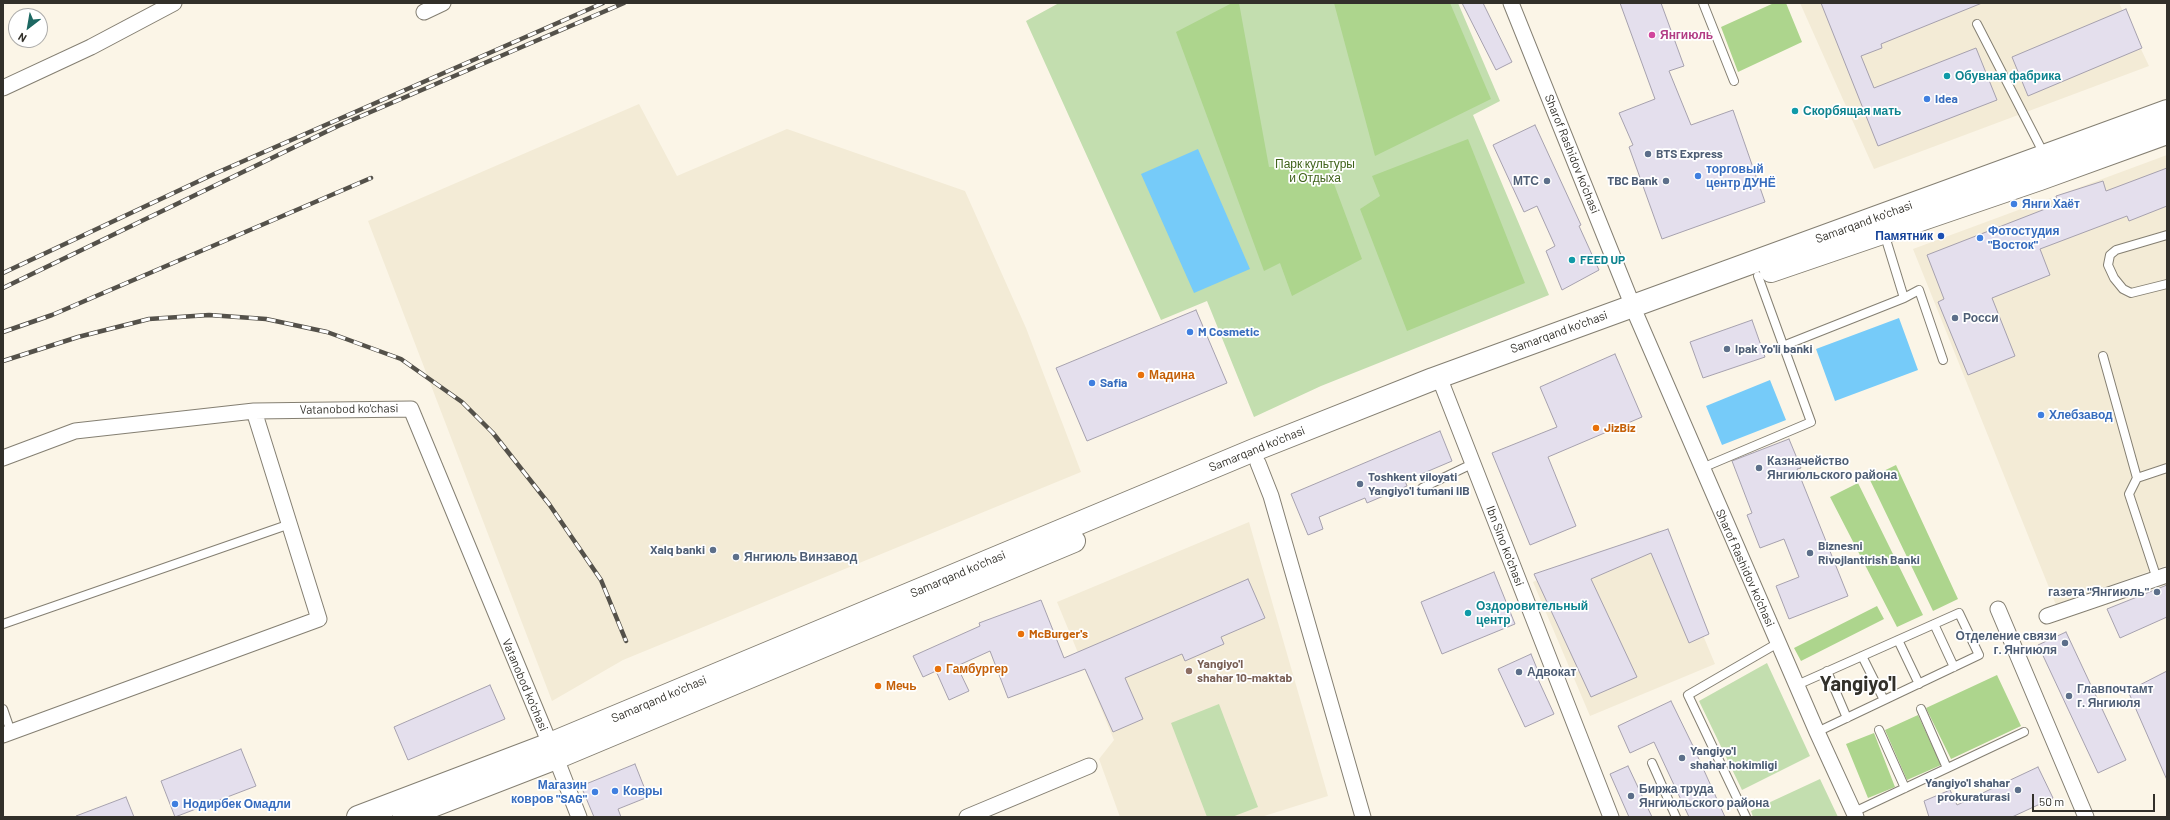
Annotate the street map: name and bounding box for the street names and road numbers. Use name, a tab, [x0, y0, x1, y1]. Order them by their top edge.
street label: Sharof Rashidov ko’chasi	[1541, 92, 1603, 216]
street label: Samarqand ko'chasi	[1813, 198, 1915, 246]
street label: Samarqand ko'chasi	[1508, 308, 1610, 356]
street label: Vatanobod ko'chasi	[299, 401, 399, 417]
street label: Samarqand ko'chasi	[1207, 423, 1307, 475]
street label: Ibn Sino ko'chasi	[1483, 504, 1527, 588]
street label: Sharof Rashidov ko’chasi	[1713, 507, 1777, 629]
street label: Samarqand ko'chasi	[908, 547, 1008, 601]
street label: Vatanobod ko'chasi	[499, 637, 551, 733]
street label: Samarqand ko'chasi	[609, 672, 709, 726]

